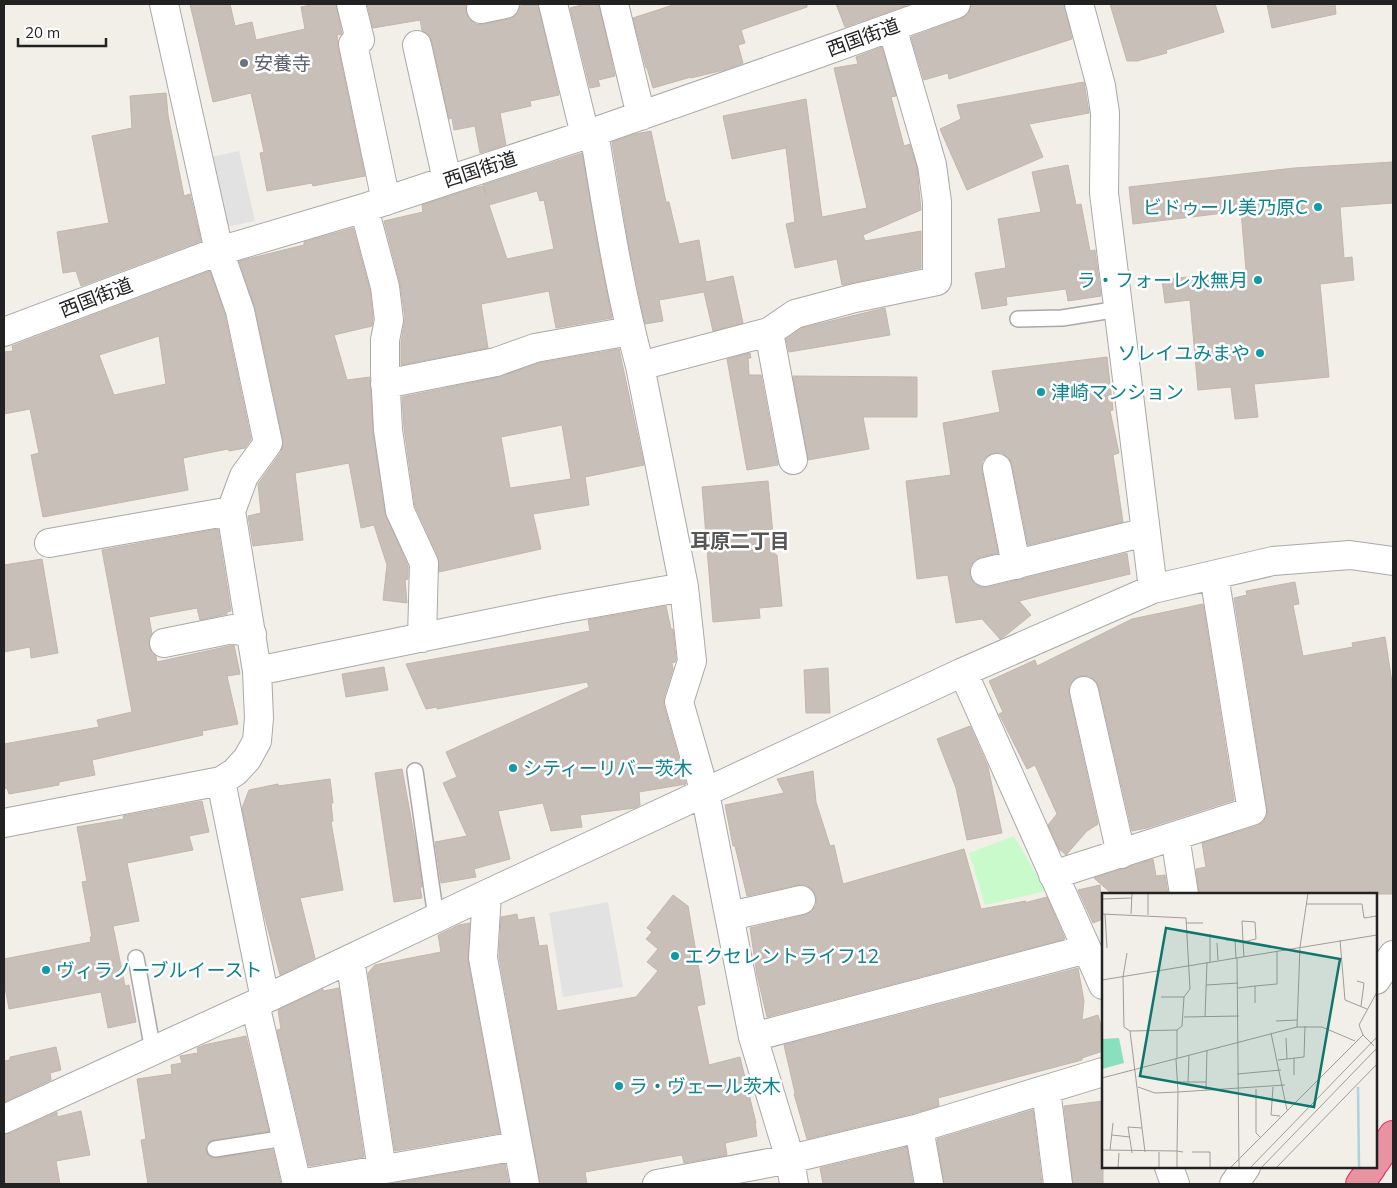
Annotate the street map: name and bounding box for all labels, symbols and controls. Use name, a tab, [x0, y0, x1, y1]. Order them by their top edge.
street label: 西国街道	[823, 13, 903, 61]
scale bar	[18, 15, 105, 47]
text: 20 m	[25, 23, 60, 42]
place label: 安養寺	[254, 51, 311, 75]
marker: 安養寺	[238, 57, 250, 69]
street label: 西国街道	[440, 146, 520, 192]
place label: ビドゥール美乃原C	[1143, 195, 1308, 219]
marker: ビドゥール美乃原C	[1312, 201, 1324, 213]
place label: ラ・フォーレ水無月	[1077, 268, 1248, 292]
street label: 西国街道	[56, 272, 136, 322]
marker: ラ・フォーレ水無月	[1252, 274, 1264, 286]
place label: ソレイユみまや	[1117, 341, 1250, 365]
marker: ソレイユみまや	[1254, 347, 1266, 359]
place label: 津崎マンション	[1051, 380, 1184, 404]
marker: 津崎マンション	[1035, 386, 1047, 398]
district label: 耳原二丁目	[690, 528, 790, 553]
place label: シティーリバー茨木	[523, 756, 693, 780]
marker: シティーリバー茨木	[507, 762, 519, 774]
inset map	[1102, 893, 1377, 1168]
place label: エクセレントライフ12	[685, 944, 879, 968]
marker: エクセレントライフ12	[669, 950, 681, 962]
place label: ヴィラノーブルイースト	[56, 958, 263, 982]
marker: ヴィラノーブルイースト	[40, 964, 52, 976]
place label: ラ・ヴェール茨木	[629, 1074, 781, 1098]
marker: ラ・ヴェール茨木	[613, 1080, 625, 1092]

